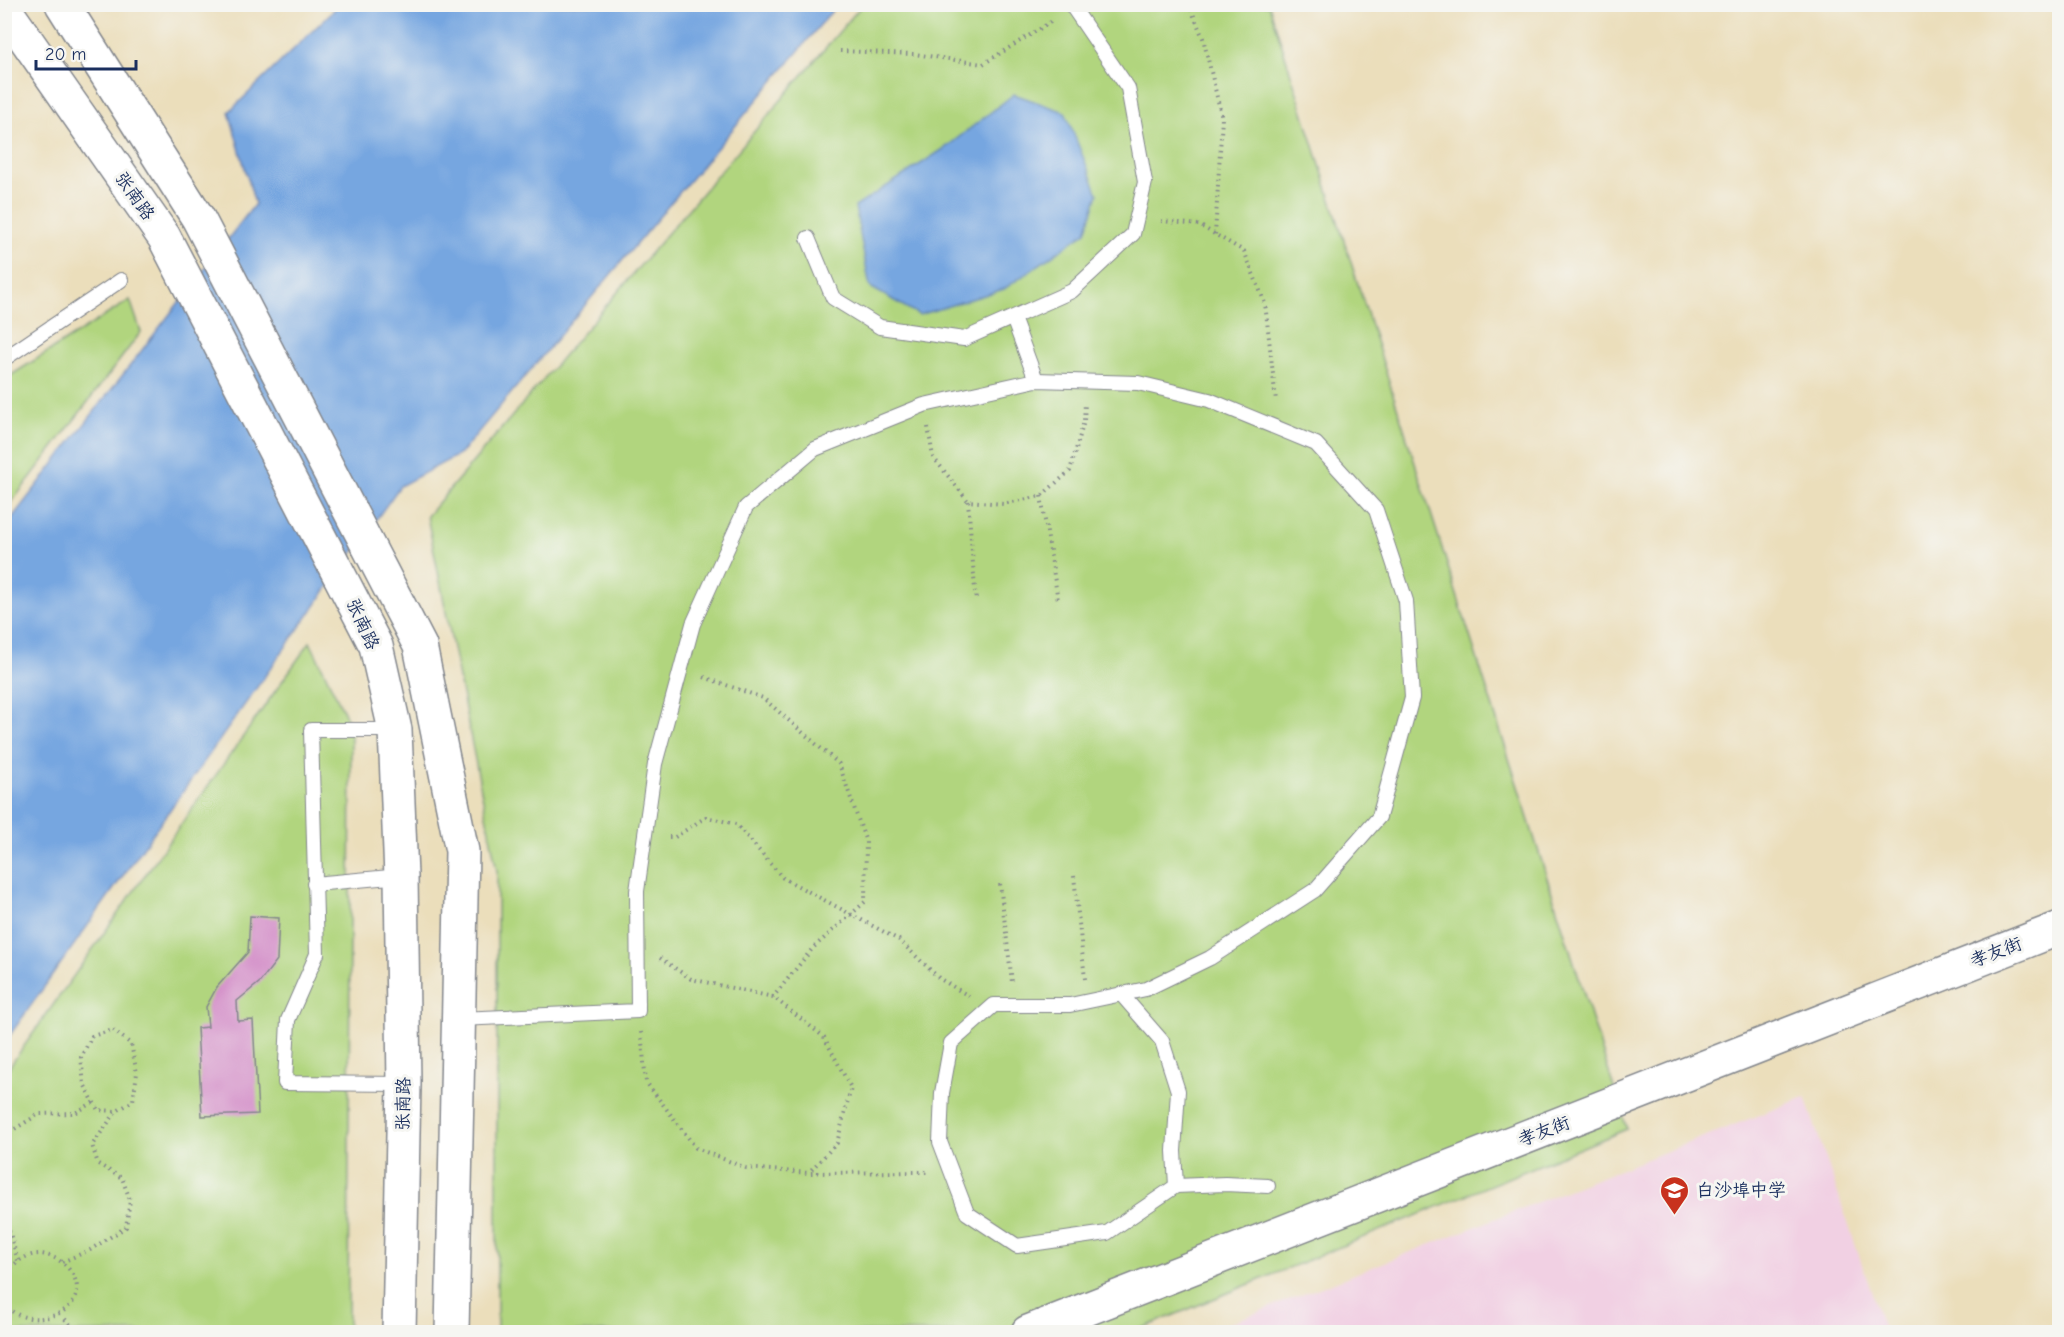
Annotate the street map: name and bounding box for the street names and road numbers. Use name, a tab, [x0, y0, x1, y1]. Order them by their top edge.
street label: 张南路	[111, 168, 159, 224]
street label: 张南路	[342, 595, 383, 653]
street label: 孝友街	[1967, 933, 2025, 972]
street label: 张南路	[393, 1077, 414, 1131]
street label: 孝友街	[1515, 1112, 1573, 1151]

